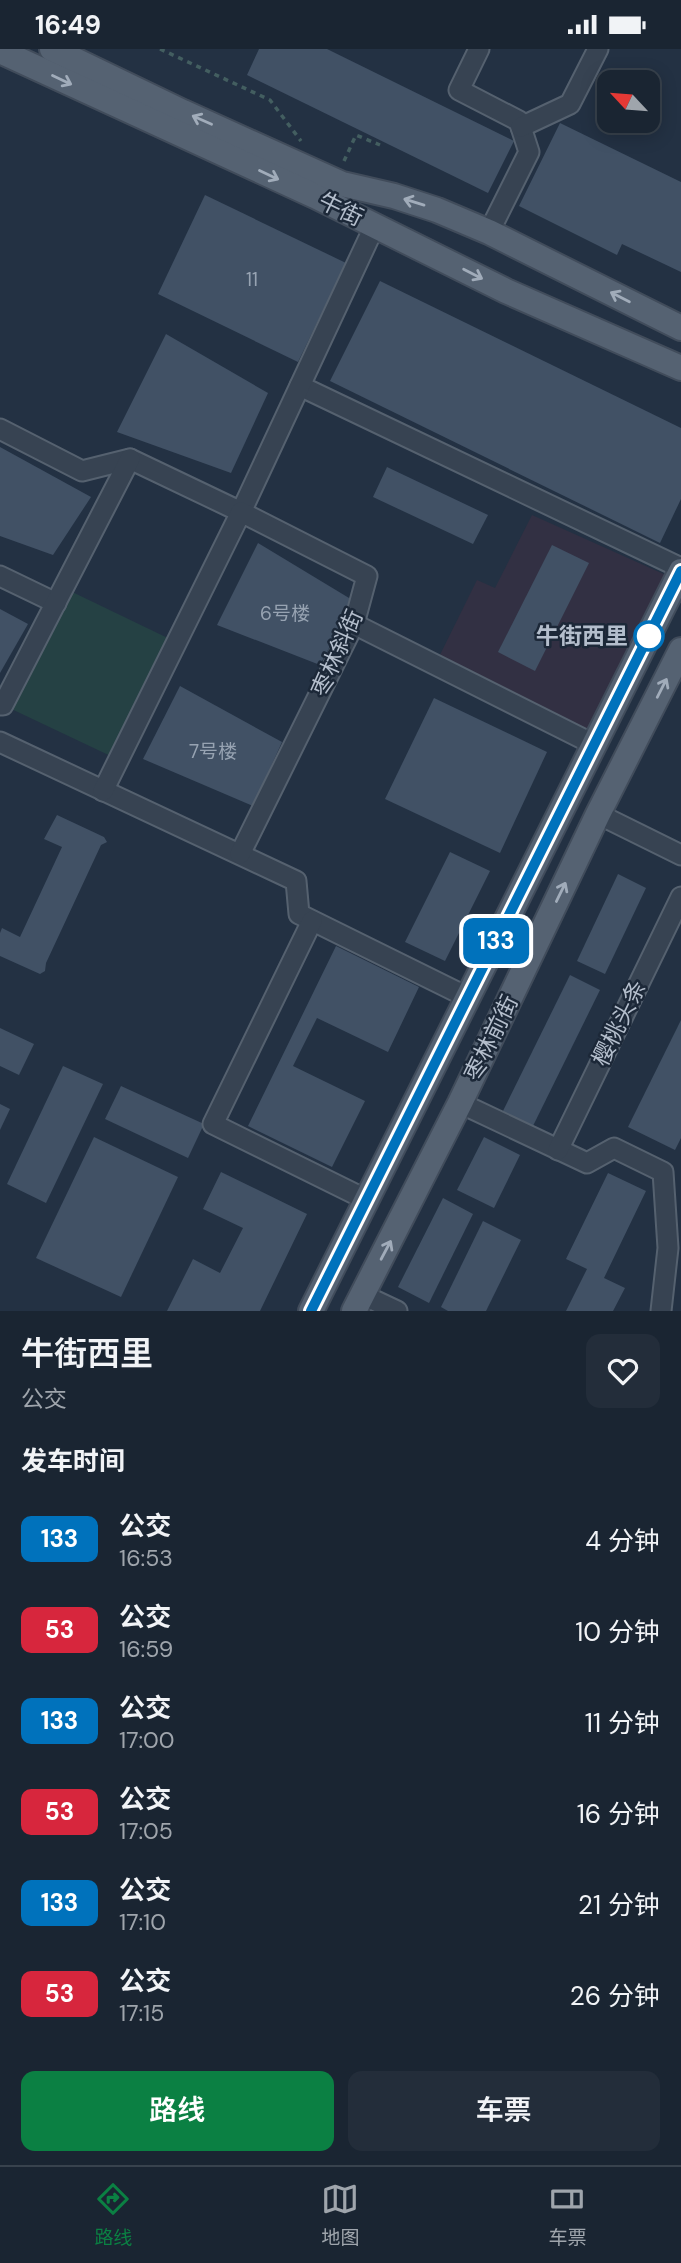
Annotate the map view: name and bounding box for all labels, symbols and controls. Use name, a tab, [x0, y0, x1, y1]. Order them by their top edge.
text: 16:49	[35, 8, 101, 42]
north arrow	[597, 70, 660, 133]
map controls	[597, 70, 660, 133]
one-way arrow	[51, 73, 72, 87]
one-way arrow	[192, 113, 213, 126]
one-way arrow	[257, 169, 279, 182]
street label: 牛街	[314, 185, 368, 233]
one-way arrow	[403, 195, 425, 208]
house number: 11	[246, 267, 258, 292]
one-way arrow	[462, 268, 483, 282]
one-way arrow	[610, 290, 631, 304]
house number: 6号楼	[260, 601, 310, 626]
street label: 枣林斜街	[305, 605, 369, 701]
place label: 牛街西里	[536, 621, 628, 651]
marker: 牛街西里	[634, 621, 664, 651]
one-way arrow	[655, 678, 669, 699]
house number: 7号楼	[189, 739, 237, 764]
one-way arrow	[555, 882, 568, 903]
line badge: 133	[456, 918, 536, 964]
text: 133	[477, 925, 515, 956]
street label: 樱桃头条	[585, 975, 653, 1071]
street label: 枣林前街	[457, 990, 525, 1086]
one-way arrow	[379, 1240, 393, 1261]
text: 牛街西里	[21, 1332, 153, 1375]
button: heart	[586, 1334, 660, 1408]
text: 公交	[21, 1384, 67, 1414]
text: 发车时间	[21, 1444, 125, 1478]
text: 公交	[119, 1509, 171, 1543]
text: 133	[41, 1523, 78, 1554]
text: 4 分钟	[585, 1524, 660, 1558]
text: 16:53	[119, 1543, 173, 1573]
text: 公交	[119, 1600, 171, 1634]
text: 53	[45, 1614, 74, 1645]
text: 10 分钟	[575, 1615, 660, 1649]
text: 16:59	[119, 1634, 173, 1664]
text: 公交	[119, 1691, 171, 1725]
text: 133	[41, 1705, 78, 1736]
text: 11 分钟	[585, 1706, 660, 1740]
text: 17:00	[119, 1725, 175, 1755]
text: 公交	[119, 1782, 171, 1816]
text: 53	[45, 1796, 74, 1827]
text: 16 分钟	[577, 1797, 660, 1831]
text: 17:05	[119, 1816, 173, 1846]
text: 公交	[119, 1873, 171, 1907]
text: 133	[41, 1887, 78, 1918]
text: 21 分钟	[578, 1888, 660, 1922]
text: 17:10	[119, 1907, 166, 1937]
text: 公交	[119, 1964, 171, 1998]
text: 53	[45, 1978, 74, 2009]
text: 26 分钟	[570, 1979, 660, 2013]
text: 17:15	[119, 1998, 164, 2028]
button: 路线	[21, 2071, 334, 2151]
button: 车票	[348, 2071, 660, 2151]
tab: 路线	[94, 2180, 133, 2250]
tab: 地图	[321, 2180, 360, 2250]
tab: 车票	[548, 2180, 587, 2250]

